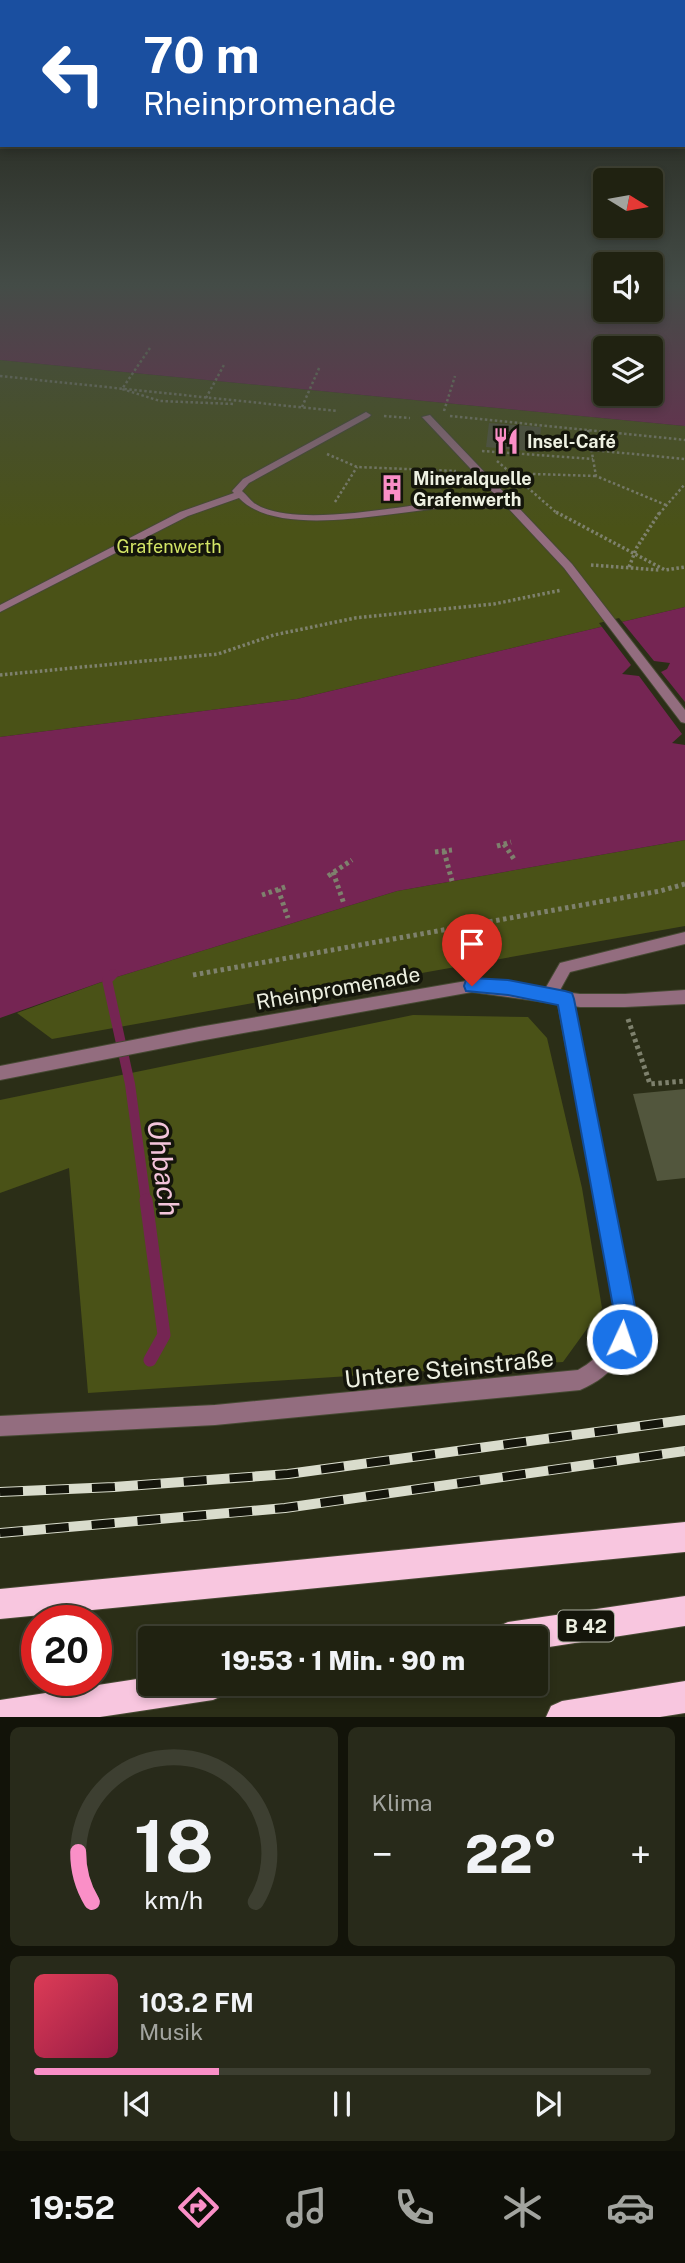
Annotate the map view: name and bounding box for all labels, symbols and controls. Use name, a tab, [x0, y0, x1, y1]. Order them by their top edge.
text: 70 m	[143, 26, 260, 84]
icon: left	[28, 28, 119, 119]
text: Rheinpromenade	[143, 85, 396, 122]
north arrow	[593, 168, 663, 238]
map controls	[593, 168, 663, 406]
button: sound	[593, 252, 663, 322]
button: layers	[593, 336, 663, 406]
restaurant icon: Insel-Café	[491, 426, 521, 456]
place label: Insel-Café	[527, 431, 616, 452]
place label: Mineralquelle Grafenwerth	[413, 468, 532, 510]
building icon: Mineralquelle Grafenwerth	[377, 473, 407, 503]
park label: Grafenwerth	[116, 536, 222, 557]
pin	[442, 914, 502, 986]
icon: arrive	[453, 925, 491, 963]
street label: Rheinpromenade	[254, 961, 422, 1015]
water label: Ohbach	[141, 1118, 187, 1218]
position arrow	[585, 1302, 659, 1376]
street label: Untere Steinstraße	[343, 1343, 555, 1393]
speed limit sign: 20	[21, 1605, 112, 1696]
road number: B 42	[558, 1610, 614, 1642]
text: 19:53 · 1 Min. · 90 m	[221, 1645, 465, 1676]
text: Klima	[372, 1789, 432, 1816]
text: 18	[134, 1804, 214, 1889]
text: 22°	[465, 1824, 558, 1885]
text: −	[372, 1832, 393, 1877]
text: +	[630, 1832, 651, 1877]
text: km/h	[144, 1885, 203, 1915]
text: 103.2 FM	[139, 1987, 254, 2018]
text: Musik	[139, 2018, 203, 2045]
icon: previous	[118, 2085, 156, 2123]
icon: pause	[323, 2085, 361, 2123]
icon: next	[529, 2085, 567, 2123]
icon: directions	[174, 2183, 223, 2232]
icon: music	[282, 2183, 331, 2232]
icon: phone	[390, 2183, 439, 2232]
icon: climate	[498, 2183, 547, 2232]
icon: car	[606, 2183, 655, 2232]
text: 19:52	[30, 2189, 115, 2226]

